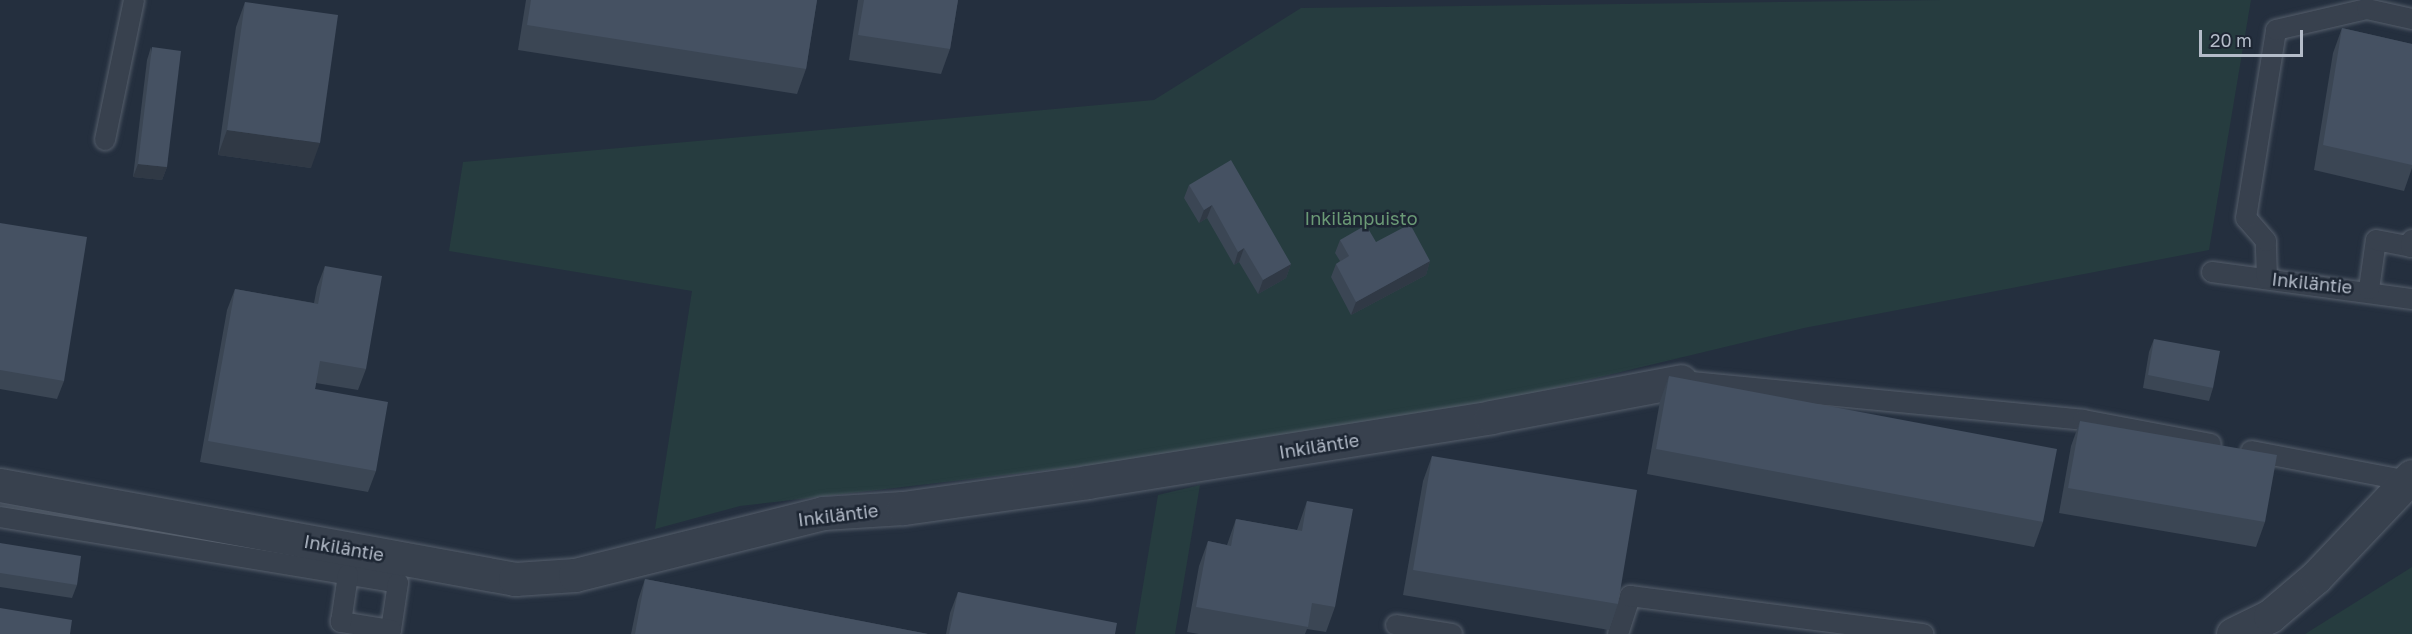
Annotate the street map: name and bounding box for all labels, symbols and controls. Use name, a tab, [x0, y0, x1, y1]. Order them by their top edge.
scale bar	[2202, 18, 2306, 56]
text: 20 m	[2210, 29, 2252, 51]
park label: Inkilänpuisto	[1304, 207, 1418, 229]
street label: Inkiläntie	[2271, 268, 2353, 298]
street label: Inkiläntie	[1277, 429, 1361, 463]
street label: Inkiläntie	[796, 499, 880, 531]
street label: Inkiläntie	[302, 530, 386, 566]

